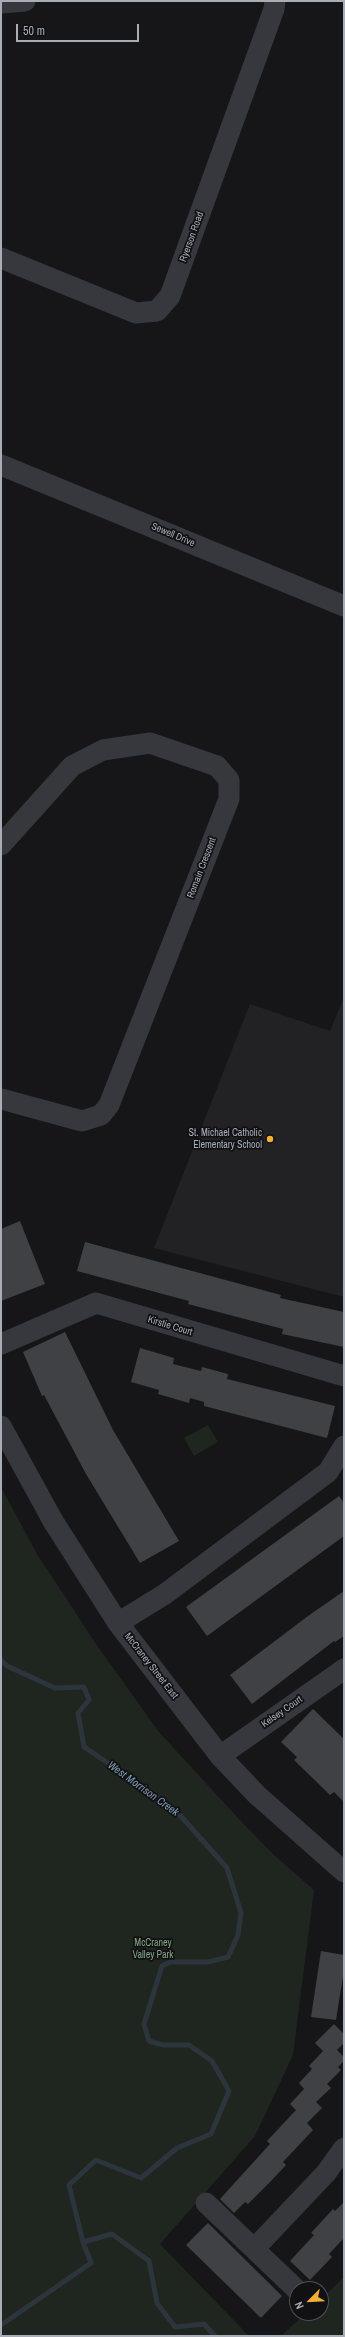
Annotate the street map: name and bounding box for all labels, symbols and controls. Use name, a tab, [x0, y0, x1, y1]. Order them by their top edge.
scale bar	[18, 16, 141, 42]
text: 50 m	[23, 23, 45, 39]
street label: Ryerson Road	[177, 210, 207, 264]
street label: Sewell Drive	[149, 520, 197, 550]
street label: Romain Crescent	[185, 836, 219, 900]
place label: St. Michael Catholic Elementary School	[189, 1127, 262, 1150]
marker: St. Michael Catholic Elementary School	[265, 1134, 275, 1144]
street label: Kirstie Court	[146, 1314, 194, 1338]
street label: McCraney Street East	[122, 1631, 180, 1701]
street label: Kelsey Court	[259, 1694, 305, 1730]
water label: West Morrison Creek	[105, 1759, 181, 1819]
park label: McCraney Valley Park	[133, 1937, 173, 1960]
north arrow	[289, 2281, 329, 2321]
text: N	[291, 2300, 307, 2311]

